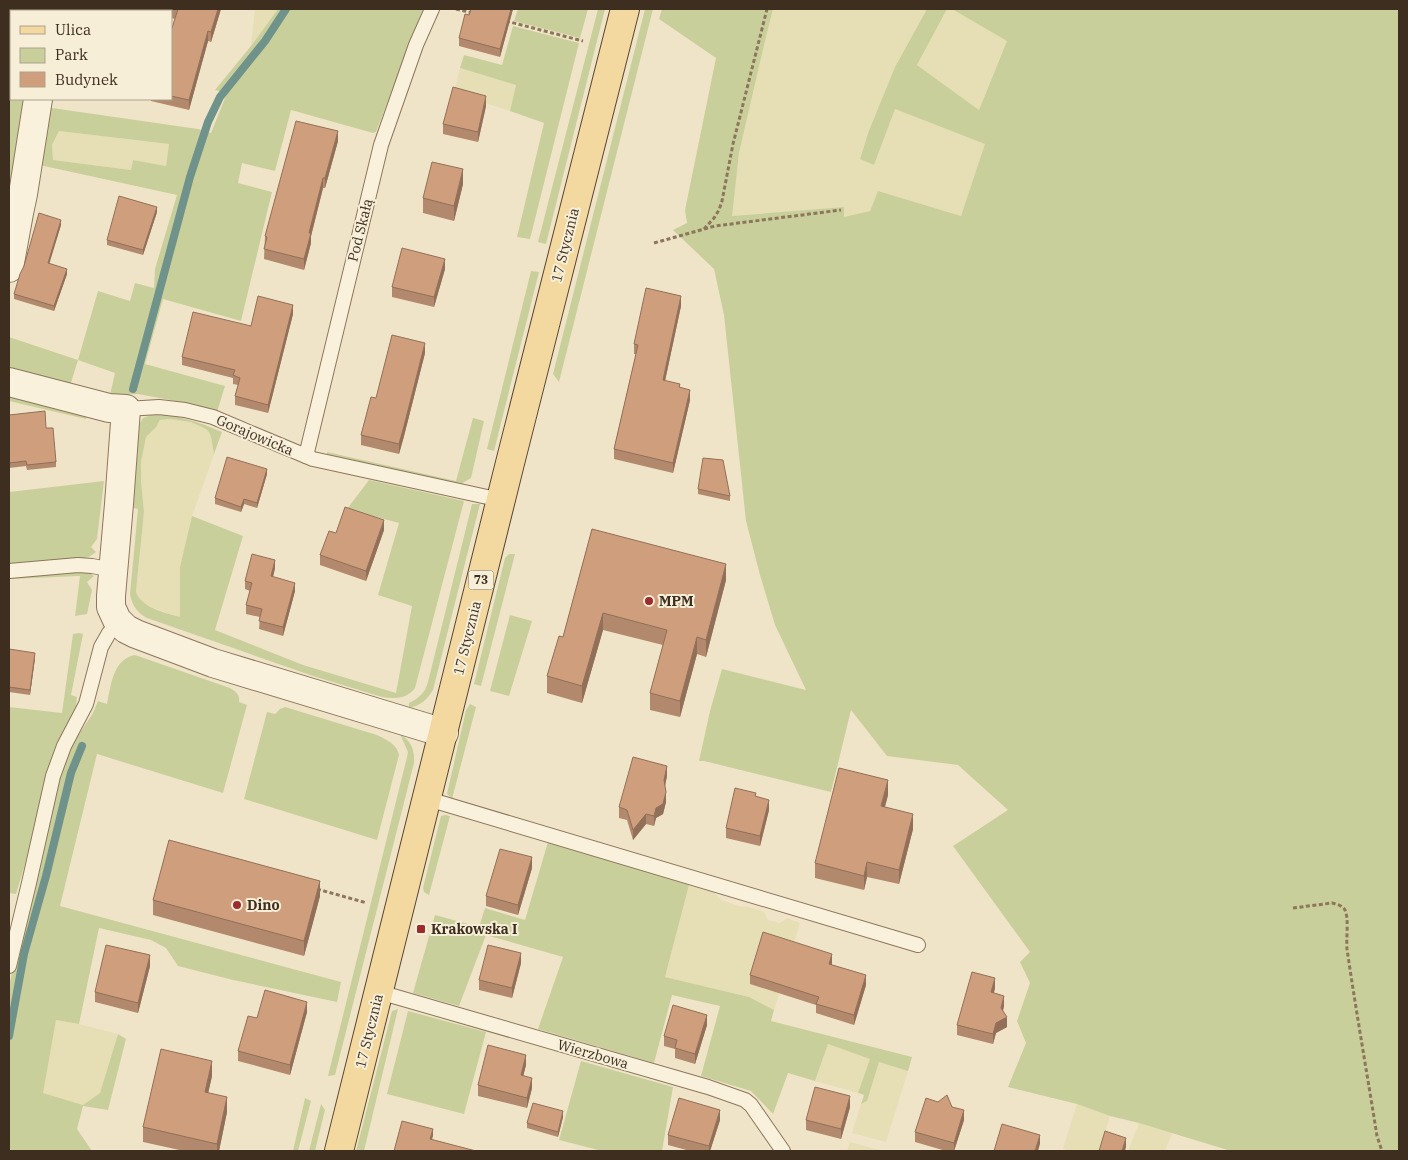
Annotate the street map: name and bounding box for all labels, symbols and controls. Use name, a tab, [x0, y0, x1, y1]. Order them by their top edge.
legend	[10, 10, 172, 100]
text: Ulica	[55, 20, 91, 39]
text: Park	[55, 45, 88, 64]
text: Budynek	[55, 70, 118, 89]
street label: Pod Skałą	[343, 196, 377, 263]
street label: 17 Stycznia	[547, 206, 583, 284]
street label: Gorajowicka	[214, 411, 297, 459]
road number: 73	[468, 570, 494, 590]
place label: MPM	[659, 592, 694, 610]
marker: MPM	[643, 595, 655, 607]
street label: 17 Stycznia	[449, 599, 485, 677]
place label: Dino	[247, 896, 280, 914]
marker: Dino	[231, 899, 243, 911]
place label: Krakowska I	[431, 920, 517, 938]
marker: Krakowska I	[415, 923, 427, 935]
street label: 17 Stycznia	[351, 992, 387, 1070]
street label: Wierzbowa	[555, 1035, 631, 1073]

